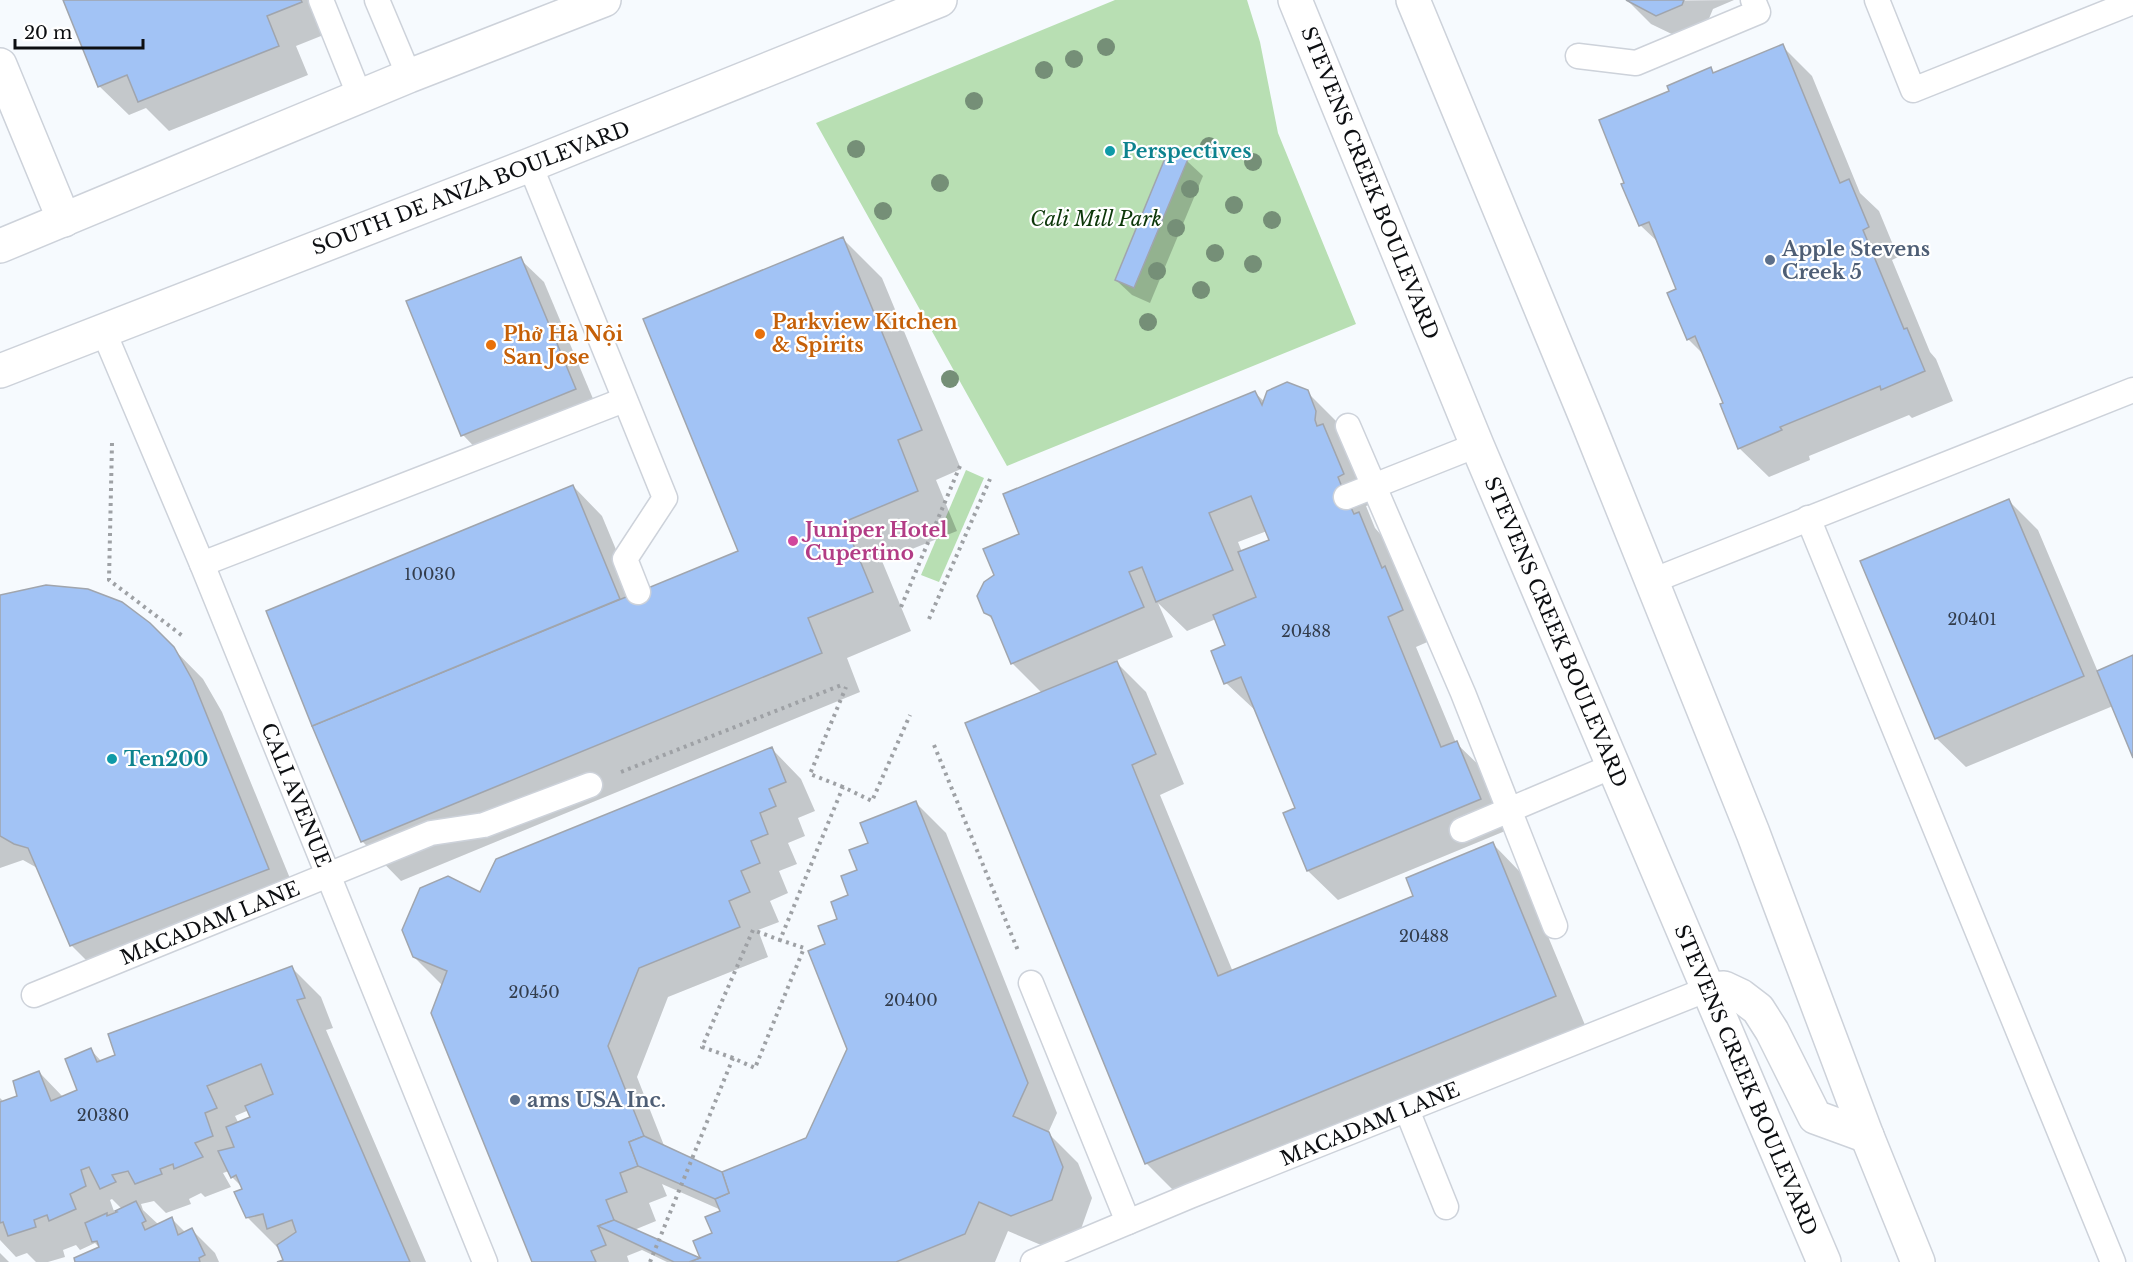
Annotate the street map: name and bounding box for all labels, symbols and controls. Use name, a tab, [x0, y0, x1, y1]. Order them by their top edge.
scale bar	[15, 12, 142, 50]
text: 20 m	[24, 22, 72, 44]
street label: STEVENS CREEK BOULEVARD	[1296, 23, 1444, 343]
street label: SOUTH DE ANZA BOULEVARD	[309, 116, 633, 260]
place label: Perspectives	[1122, 139, 1251, 163]
marker: Perspectives	[1103, 144, 1117, 158]
park label: Cali Mill Park	[1030, 207, 1162, 231]
place label: Apple Stevens Creek 5	[1781, 237, 1930, 284]
marker: Apple Stevens Creek 5	[1763, 253, 1777, 267]
place label: Parkview Kitchen & Spirits	[772, 310, 958, 357]
place label: Phở Hà Nội San Jose	[503, 322, 623, 369]
marker: Parkview Kitchen & Spirits	[753, 327, 767, 341]
marker: Phở Hà Nội San Jose	[484, 338, 498, 352]
street label: STEVENS CREEK BOULEVARD	[1479, 473, 1633, 791]
place label: Juniper Hotel Cupertino	[801, 518, 947, 565]
marker: Juniper Hotel Cupertino	[786, 534, 800, 548]
house number: 10030	[404, 564, 456, 584]
house number: 20401	[1947, 609, 1997, 629]
house number: 20488	[1281, 621, 1331, 641]
street label: CALI AVENUE	[256, 719, 336, 871]
place label: Ten200	[124, 747, 208, 771]
marker: Ten200	[105, 752, 119, 766]
street label: MACADAM LANE	[117, 876, 303, 970]
street label: STEVENS CREEK BOULEVARD	[1669, 921, 1823, 1239]
house number: 20488	[1399, 926, 1449, 946]
house number: 20450	[508, 982, 560, 1002]
house number: 20400	[884, 990, 938, 1010]
street label: MACADAM LANE	[1277, 1077, 1463, 1171]
place label: ams USA Inc.	[527, 1088, 666, 1112]
marker: ams USA Inc.	[508, 1093, 522, 1107]
house number: 20380	[77, 1105, 129, 1125]

